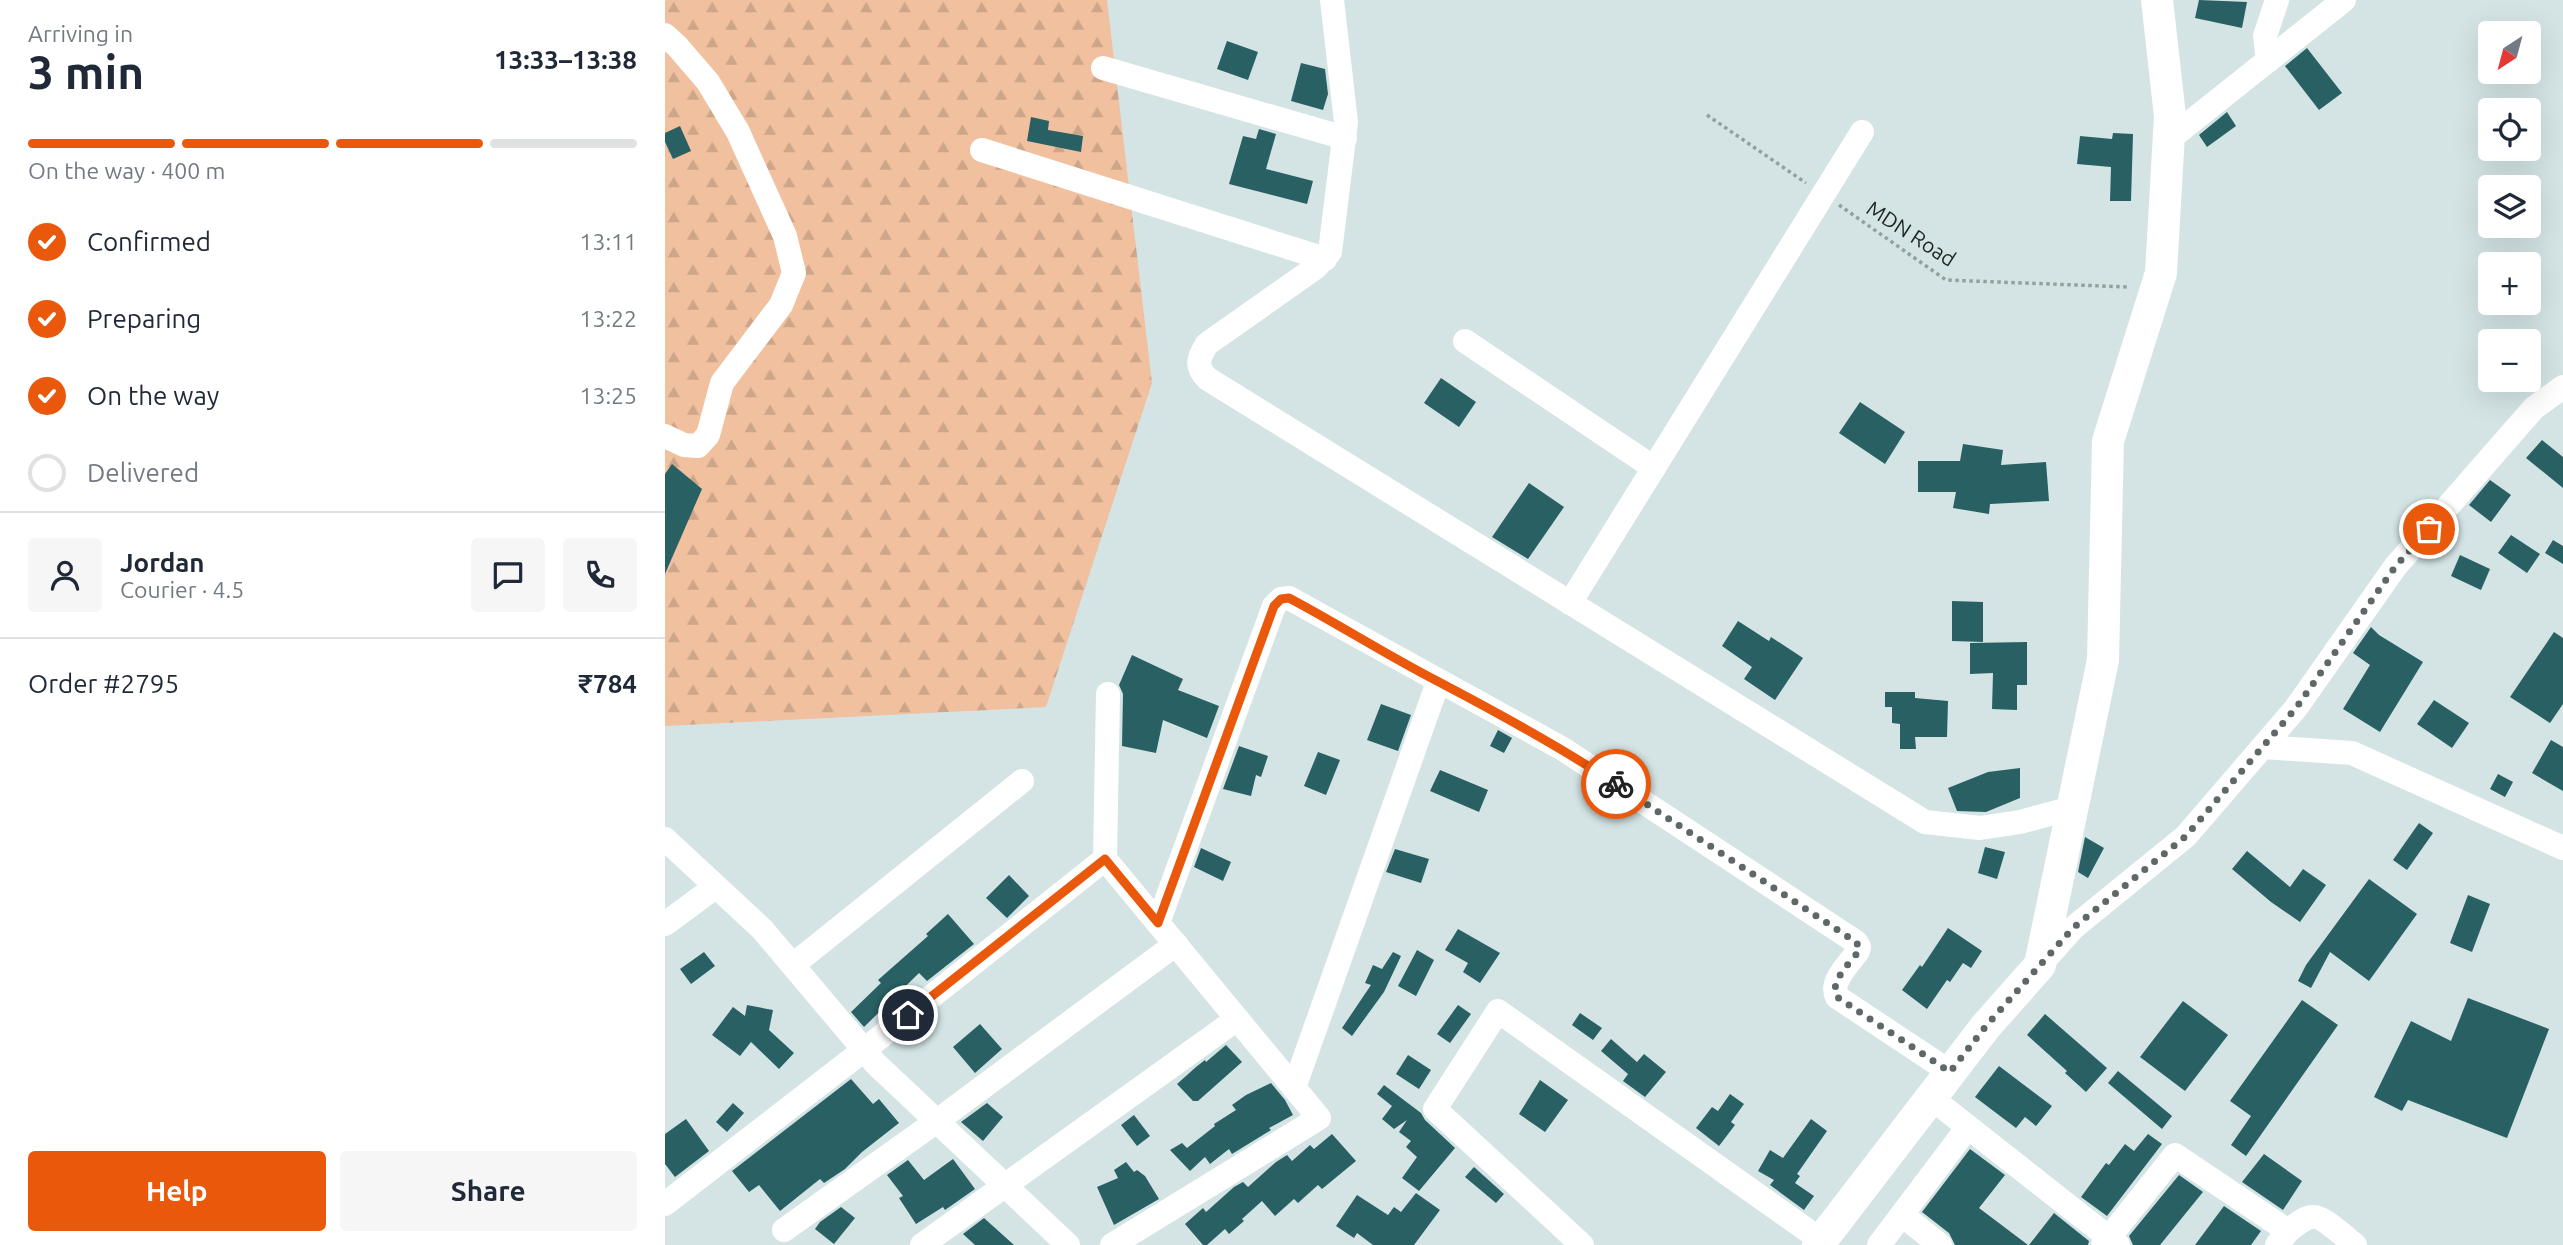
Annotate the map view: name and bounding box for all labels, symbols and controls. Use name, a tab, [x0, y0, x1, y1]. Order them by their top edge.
text: Arriving in	[28, 21, 133, 46]
north arrow	[2478, 21, 2541, 84]
map controls	[2478, 21, 2541, 392]
text: 13:33–13:38	[494, 45, 637, 74]
text: 3 min	[28, 46, 144, 98]
button: locate	[2478, 98, 2541, 161]
text: On the way · 400 m	[28, 158, 225, 183]
button: layers	[2478, 175, 2541, 238]
street label: MDN Road	[1863, 196, 1961, 271]
icon: check	[28, 223, 66, 261]
text: Confirmed	[87, 227, 211, 256]
text: 13:11	[579, 229, 637, 254]
button: +	[2478, 252, 2541, 315]
icon: check	[28, 300, 66, 338]
text: Preparing	[87, 304, 201, 333]
text: 13:22	[579, 306, 637, 331]
button: −	[2478, 329, 2541, 392]
icon: check	[28, 377, 66, 415]
text: On the way	[87, 381, 219, 410]
text: 13:25	[579, 383, 637, 408]
text: Delivered	[87, 458, 199, 487]
pin	[2399, 499, 2459, 559]
icon: bag	[2410, 510, 2448, 548]
button: person	[28, 538, 102, 612]
button: chat	[471, 538, 545, 612]
button: phone	[563, 538, 637, 612]
text: Jordan	[120, 548, 205, 577]
text: Courier · 4.5	[120, 577, 244, 602]
text: Order #2795	[28, 669, 179, 698]
text: ₹784	[578, 669, 637, 698]
courier	[1581, 749, 1651, 819]
icon: bike	[1597, 765, 1635, 803]
pin	[878, 985, 938, 1045]
icon: home	[889, 996, 927, 1034]
button: Help	[28, 1151, 326, 1231]
button: Share	[340, 1151, 637, 1231]

